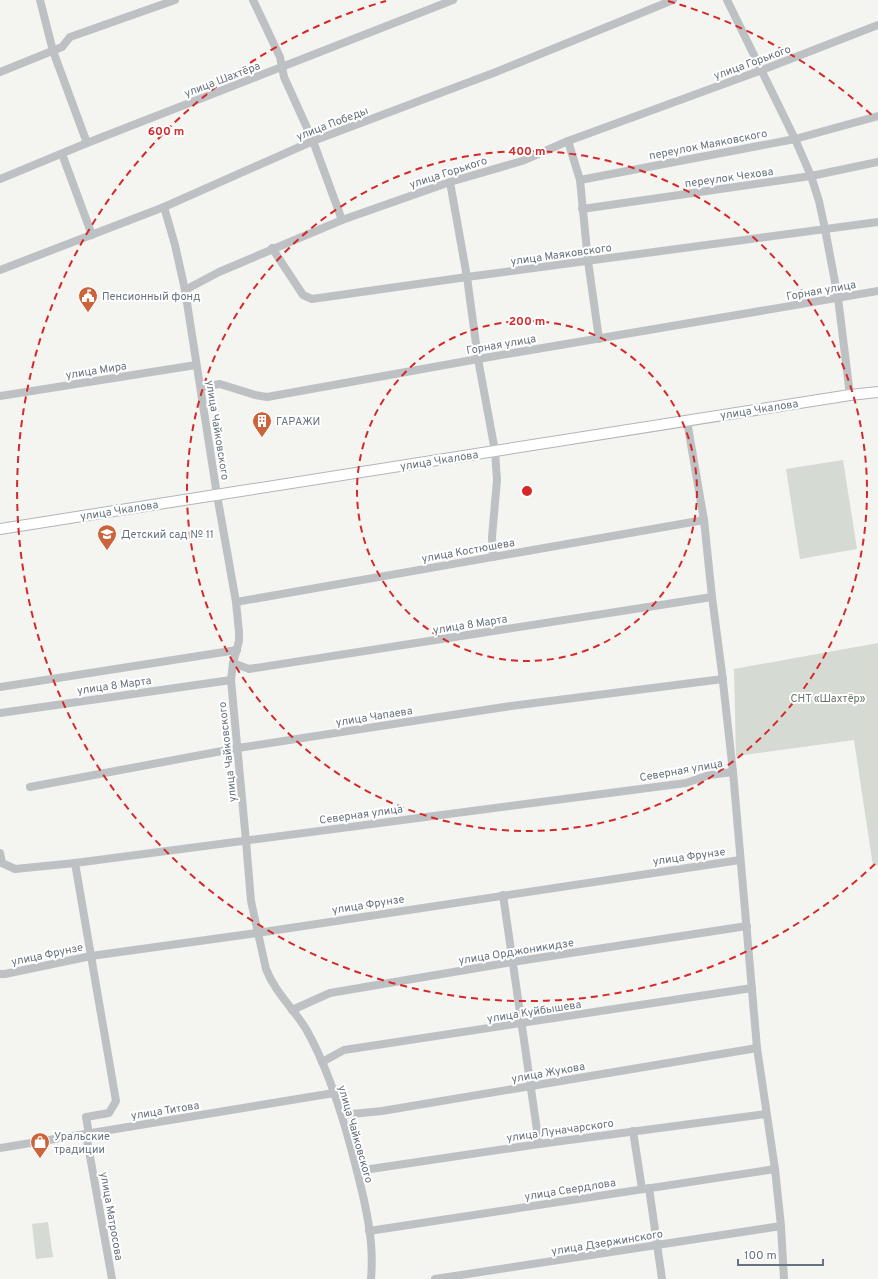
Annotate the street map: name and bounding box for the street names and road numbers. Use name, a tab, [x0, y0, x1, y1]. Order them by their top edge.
street label: улица Горького	[712, 43, 793, 83]
street label: улица Шахтёра	[182, 59, 263, 101]
street label: улица Победы	[294, 104, 370, 144]
street label: переулок Маяковского	[648, 127, 768, 163]
street label: улица Горького	[408, 154, 489, 192]
street label: переулок Чехова	[684, 165, 775, 191]
street label: улица Маяковского	[510, 241, 613, 269]
street label: Горная улица	[785, 278, 857, 304]
street label: Горная улица	[465, 332, 537, 358]
street label: улица Мира	[65, 359, 128, 383]
street label: улица Чайковского	[202, 379, 232, 481]
street label: улица Чкалова	[719, 397, 799, 423]
street label: улица Чкалова	[399, 448, 479, 474]
street label: улица Чкалова	[79, 498, 159, 524]
street label: улица Костюшева	[420, 536, 516, 566]
street label: улица 8 Марта	[432, 612, 509, 638]
street label: улица 8 Марта	[76, 674, 152, 698]
street label: улица Чайковского	[216, 701, 240, 803]
street label: улица Чапаева	[335, 704, 414, 730]
street label: Северная улица	[638, 757, 724, 785]
street label: Северная улица	[318, 802, 404, 828]
street label: улица Фрунзе	[652, 845, 726, 869]
street label: улица Фрунзе	[331, 892, 406, 918]
street label: улица Орджоникидзе	[457, 936, 575, 968]
street label: улица Фрунзе	[10, 940, 85, 969]
street label: улица Куйбышева	[486, 998, 582, 1026]
street label: улица Жукова	[510, 1060, 586, 1086]
street label: улица Чайковского	[334, 1084, 376, 1185]
street label: улица Титова	[130, 1099, 201, 1123]
street label: улица Луначарского	[506, 1117, 615, 1145]
street label: улица Матросова	[96, 1171, 126, 1262]
street label: улица Свердлова	[524, 1176, 617, 1204]
street label: улица Дзержинского	[550, 1227, 664, 1259]

